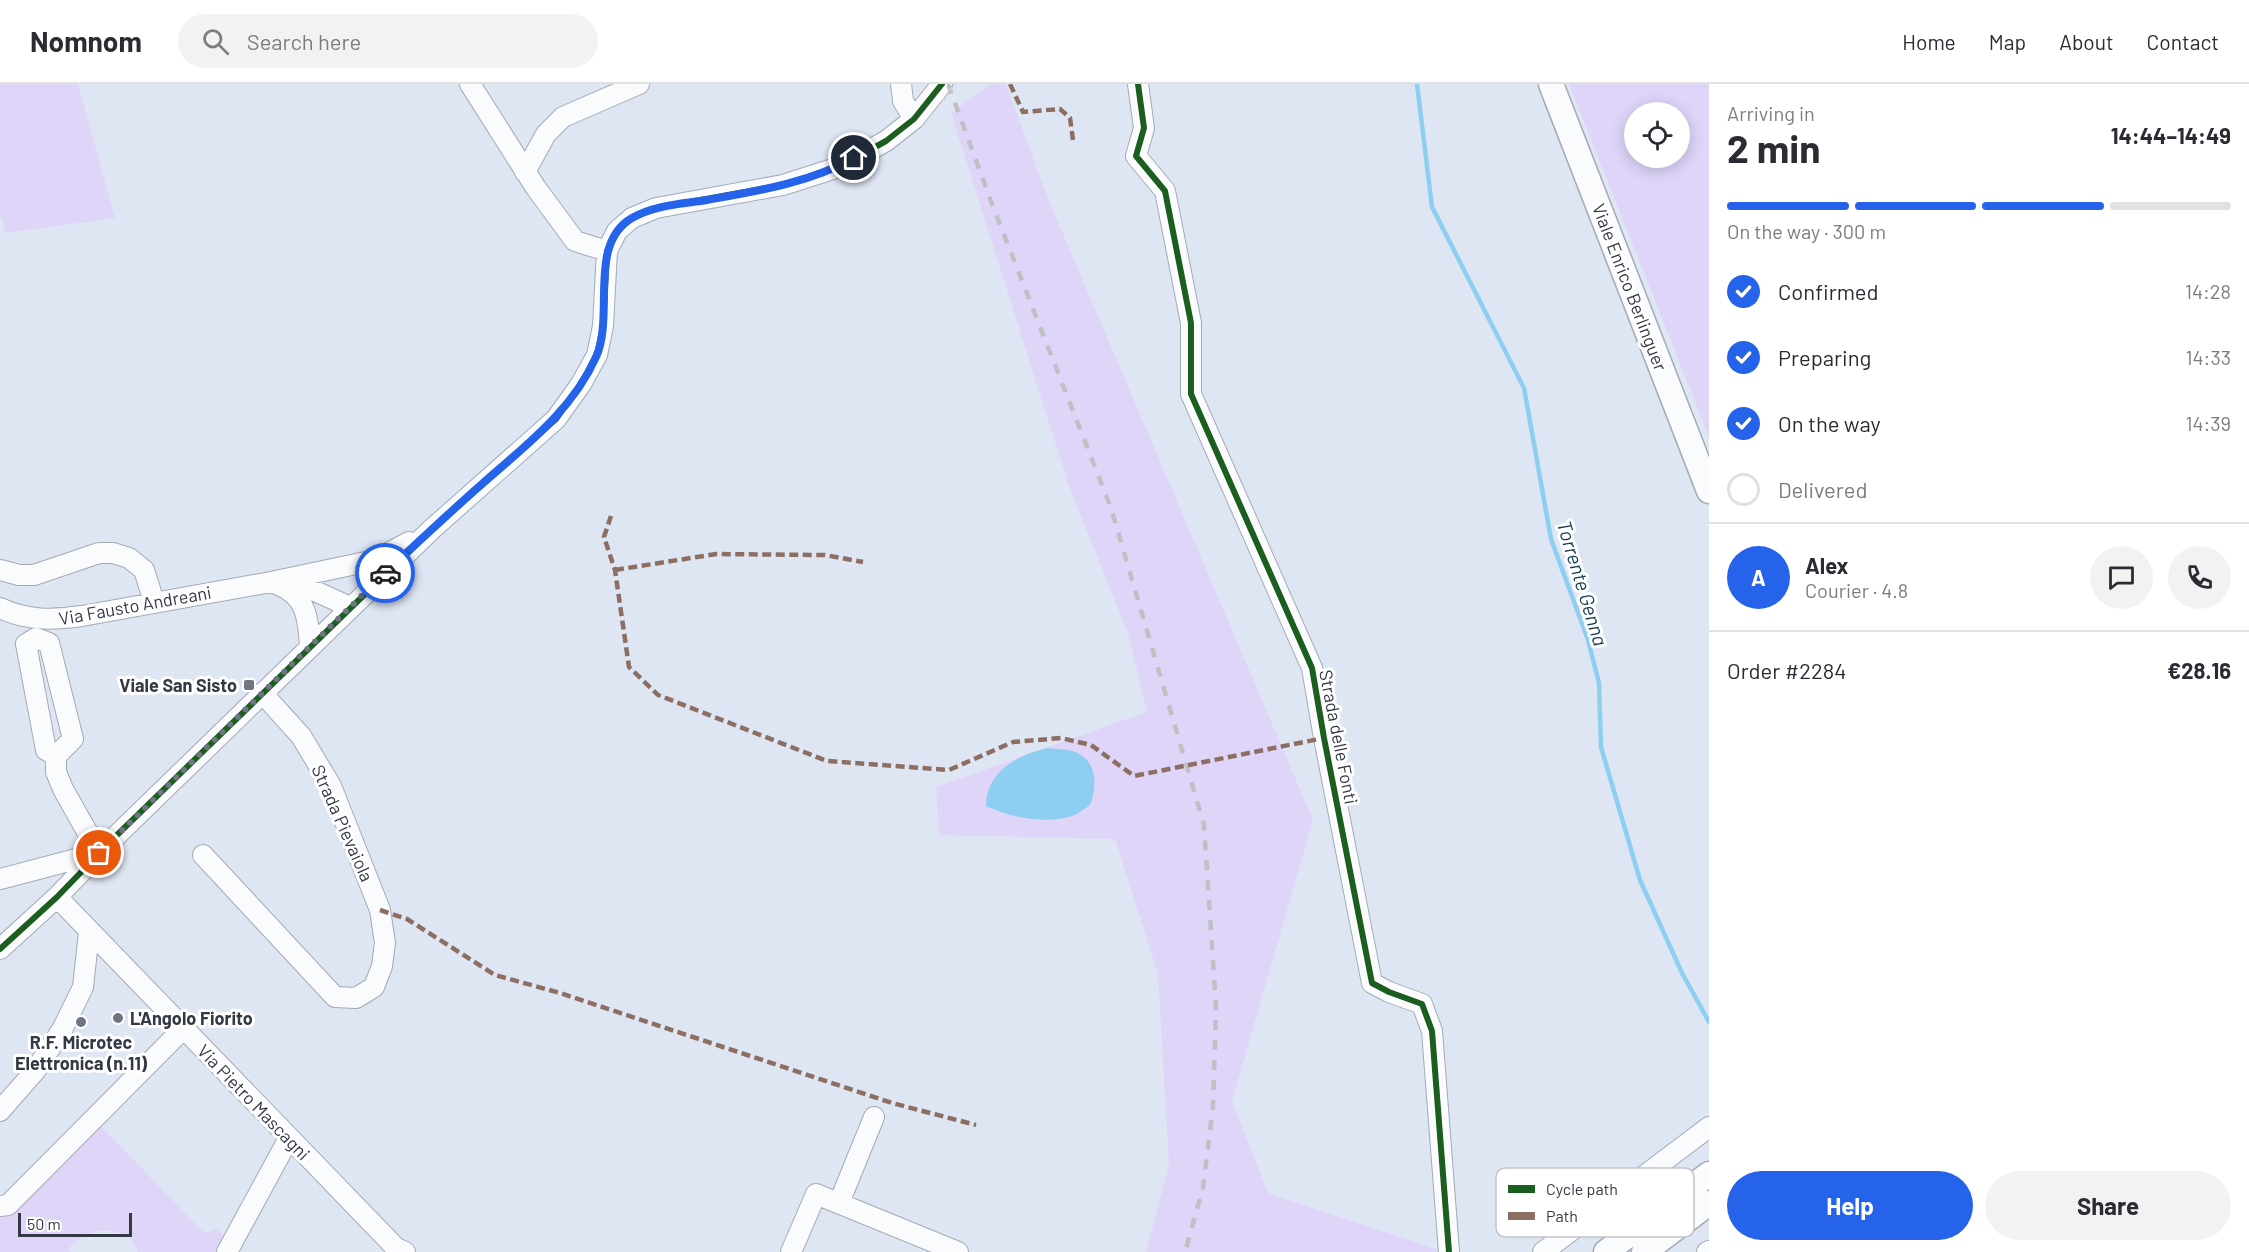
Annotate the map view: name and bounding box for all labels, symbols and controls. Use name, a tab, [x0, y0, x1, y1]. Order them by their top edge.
search box	[178, 14, 598, 68]
text: Nomnom	[30, 24, 142, 58]
icon: search	[199, 25, 232, 58]
text: Search here	[247, 28, 361, 54]
text: Home	[1902, 29, 1956, 54]
text: Map	[1989, 29, 2026, 54]
text: About	[2059, 29, 2114, 54]
text: Contact	[2147, 29, 2219, 54]
text: Arriving in	[1727, 101, 1815, 125]
map controls	[1624, 102, 1690, 168]
button: locate	[1624, 102, 1690, 168]
text: 14:44–14:49	[2111, 122, 2231, 148]
text: 2 min	[1727, 124, 1820, 171]
pin	[828, 132, 879, 183]
icon: home	[837, 141, 870, 174]
street label: Viale Enrico Berlinguer	[1588, 200, 1672, 374]
text: On the way · 300 m	[1727, 219, 1886, 243]
icon: check	[1727, 275, 1760, 308]
text: Confirmed	[1778, 278, 1878, 304]
text: 14:28	[2185, 279, 2231, 303]
icon: check	[1727, 341, 1760, 374]
text: Preparing	[1778, 344, 1871, 370]
text: 14:33	[2186, 345, 2231, 369]
icon: check	[1727, 407, 1760, 440]
text: On the way	[1778, 410, 1881, 436]
text: 14:39	[2185, 411, 2231, 435]
text: Delivered	[1778, 476, 1867, 502]
water label: Torrente Genna	[1553, 517, 1613, 649]
courier	[355, 543, 415, 603]
button: chat	[2090, 546, 2153, 609]
button: phone	[2168, 546, 2231, 609]
text: Alex	[1805, 552, 1848, 578]
icon: car	[369, 557, 402, 590]
text: A	[1751, 564, 1766, 590]
text: Courier · 4.8	[1805, 578, 1908, 602]
street label: Via Fausto Andreani	[57, 581, 213, 629]
text: Order #2284	[1727, 657, 1846, 683]
text: €28.16	[2167, 657, 2231, 683]
street label: Strada delle Fonti	[1315, 668, 1363, 806]
place label: Viale San Sisto	[119, 674, 237, 696]
marker: Viale San Sisto	[242, 678, 256, 692]
street label: Strada Pievaiola	[307, 761, 379, 885]
pin	[73, 827, 124, 878]
icon: bag	[82, 836, 115, 869]
place label: L'Angolo Fiorito	[130, 1007, 253, 1029]
marker: L'Angolo Fiorito	[111, 1011, 125, 1025]
marker: R.F. Microtec Elettronica (n.11)	[74, 1015, 88, 1029]
place label: R.F. Microtec Elettronica (n.11)	[15, 1031, 148, 1074]
street label: Via Pietro Mascagni	[193, 1040, 315, 1164]
legend	[1496, 1168, 1694, 1237]
button: Help	[1727, 1171, 1973, 1240]
button: Share	[1985, 1171, 2231, 1240]
text: Cycle path	[1546, 1179, 1618, 1198]
text: Path	[1546, 1206, 1578, 1225]
scale bar	[18, 1210, 132, 1238]
text: 50 m	[27, 1214, 61, 1233]

